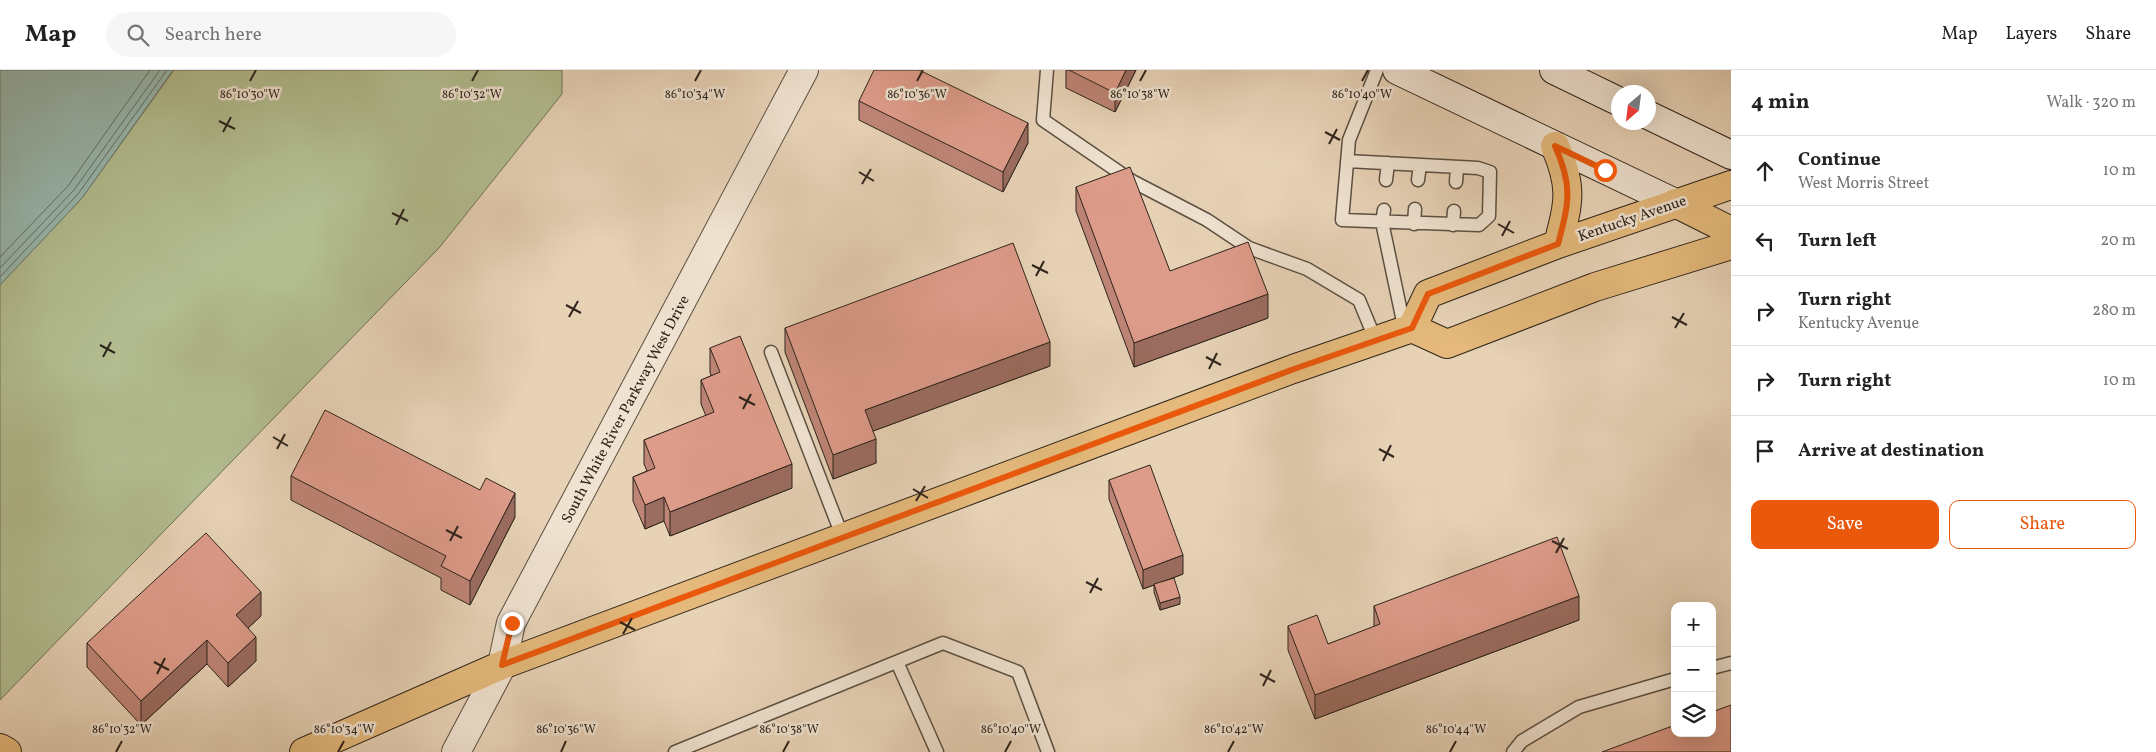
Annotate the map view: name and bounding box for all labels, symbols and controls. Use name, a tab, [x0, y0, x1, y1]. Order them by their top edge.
search box	[106, 12, 456, 57]
text: Map	[25, 18, 76, 52]
icon: search	[124, 21, 152, 49]
text: Search here	[164, 22, 262, 48]
text: Map	[1941, 22, 1977, 47]
text: Layers	[2005, 22, 2057, 47]
text: Share	[2085, 22, 2131, 47]
north arrow	[1611, 85, 1656, 130]
text: 86°10'30"W	[220, 87, 280, 103]
text: 86°10'32"W	[442, 87, 502, 103]
text: 86°10'34"W	[665, 87, 725, 103]
text: 86°10'36"W	[887, 87, 947, 103]
text: 86°10'38"W	[1110, 87, 1170, 103]
text: 86°10'40"W	[1332, 87, 1392, 103]
text: 4 min	[1751, 88, 1810, 117]
text: Walk · 320 m	[2046, 92, 2136, 114]
text: Continue	[1798, 147, 1881, 173]
icon: ahead	[1751, 157, 1779, 185]
route start	[1594, 159, 1617, 182]
text: 10 m	[2103, 160, 2136, 182]
text: West Morris Street	[1798, 173, 1929, 195]
street label: Kentucky Avenue	[1575, 191, 1690, 248]
icon: left	[1751, 227, 1779, 255]
text: Turn left	[1798, 228, 1877, 254]
text: 20 m	[2101, 230, 2136, 252]
text: Turn right	[1798, 287, 1891, 313]
street label: South White River Parkway West Drive	[557, 292, 696, 528]
icon: right	[1751, 297, 1779, 325]
text: 280 m	[2092, 300, 2136, 322]
text: Kentucky Avenue	[1798, 313, 1919, 335]
icon: right	[1751, 367, 1779, 395]
text: Turn right	[1798, 368, 1891, 394]
text: 10 m	[2103, 370, 2136, 392]
icon: arrive	[1751, 437, 1779, 465]
text: Arrive at destination	[1798, 438, 1984, 464]
button: Save	[1751, 500, 1939, 549]
button: Share	[1949, 500, 2136, 549]
map controls	[1671, 602, 1716, 737]
button: +	[1671, 602, 1716, 647]
route end	[501, 612, 524, 635]
button: −	[1671, 647, 1716, 692]
button: layers	[1671, 692, 1716, 737]
text: 86°10'32"W	[92, 722, 152, 738]
text: 86°10'34"W	[314, 722, 374, 738]
text: 86°10'36"W	[536, 722, 596, 738]
text: 86°10'38"W	[759, 722, 819, 738]
text: 86°10'40"W	[981, 722, 1041, 738]
text: 86°10'42"W	[1204, 722, 1264, 738]
text: 86°10'44"W	[1426, 722, 1486, 738]

